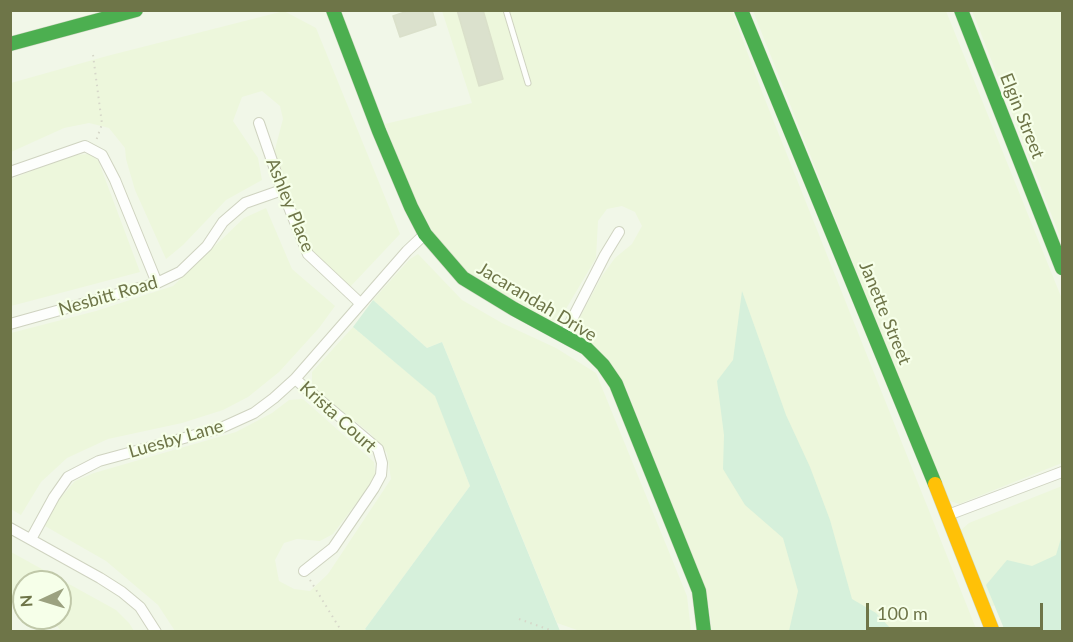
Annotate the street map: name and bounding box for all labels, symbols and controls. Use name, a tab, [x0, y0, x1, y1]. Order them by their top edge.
street label: Elgin Street	[995, 70, 1049, 162]
street label: Ashley Place	[261, 155, 319, 255]
street label: Jacarandah Drive	[473, 258, 601, 346]
street label: Janette Street	[854, 258, 916, 368]
street label: Nesbitt Road	[56, 272, 160, 320]
street label: Krista Court	[295, 377, 381, 457]
street label: Luesby Lane	[126, 415, 226, 463]
north arrow	[12, 570, 72, 630]
scale bar	[869, 591, 1046, 629]
text: N	[16, 594, 35, 608]
text: 100 m	[877, 602, 928, 624]

